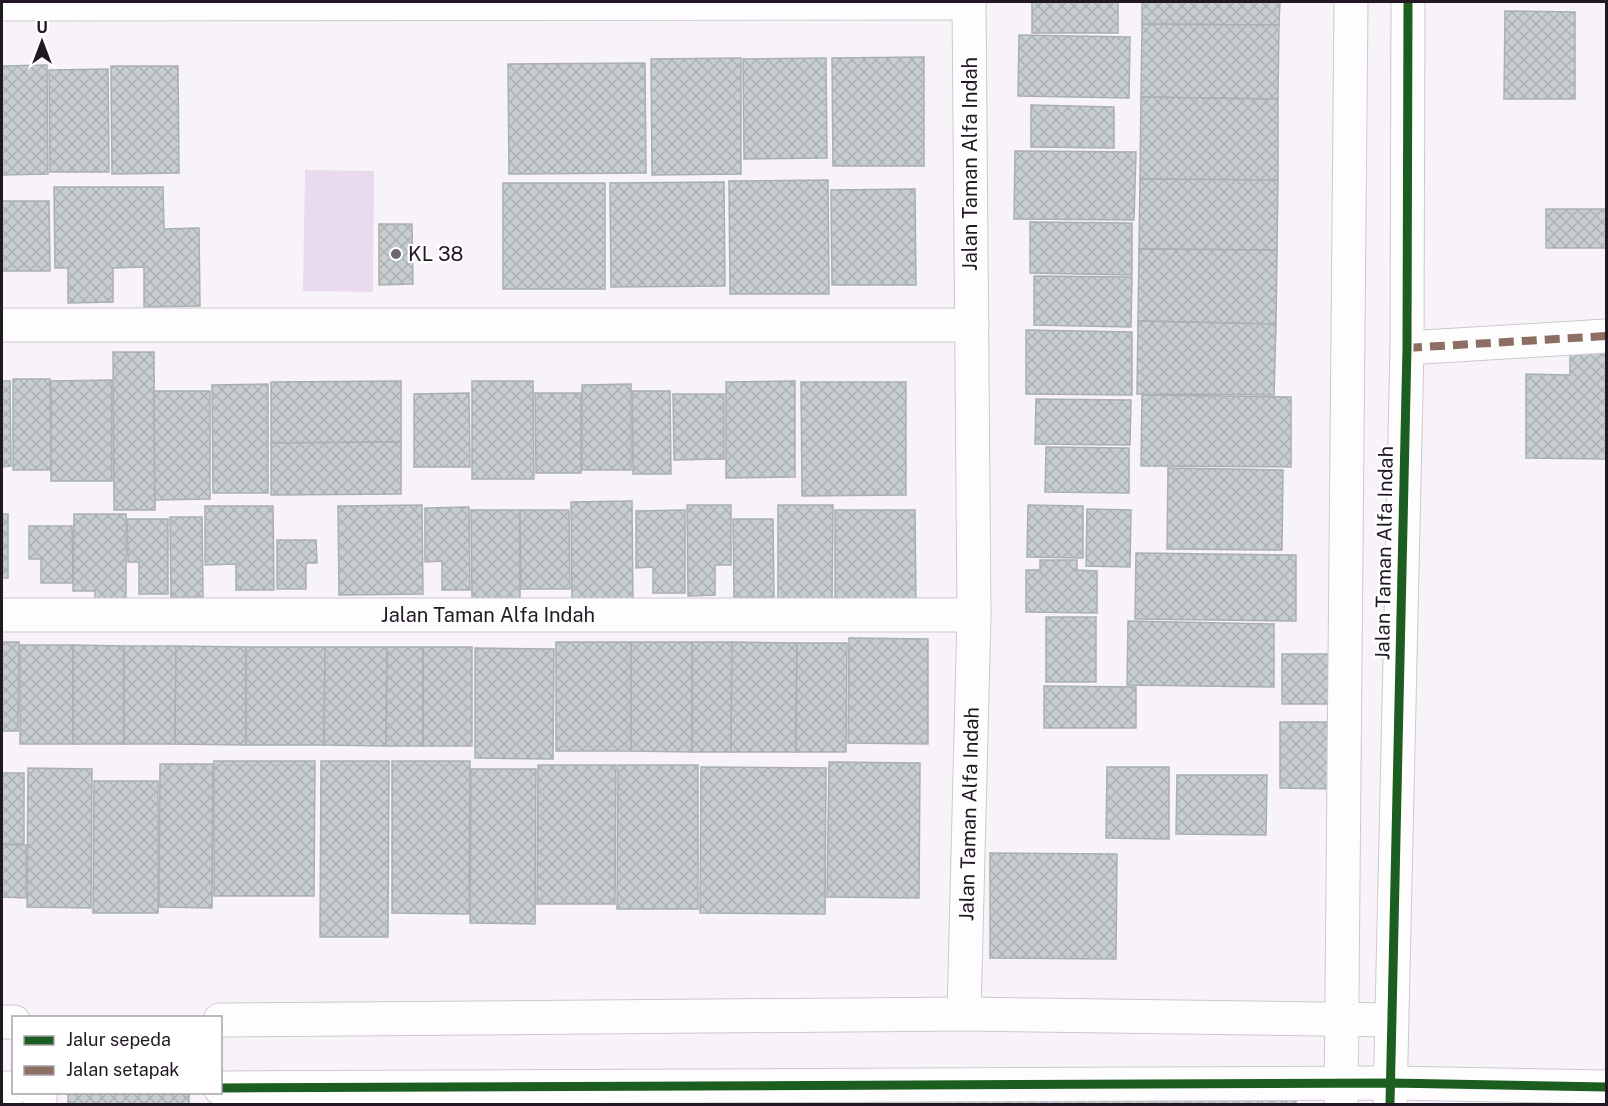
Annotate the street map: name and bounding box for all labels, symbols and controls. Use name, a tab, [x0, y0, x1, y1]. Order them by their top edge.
north arrow	[12, 12, 72, 72]
text: U	[36, 18, 48, 37]
street label: Jalan Taman Alfa Indah	[958, 57, 982, 271]
place label: KL 38	[408, 242, 463, 266]
marker: KL 38	[389, 247, 403, 261]
street label: Jalan Taman Alfa Indah	[1370, 446, 1398, 660]
street label: Jalan Taman Alfa Indah	[381, 603, 595, 627]
street label: Jalan Taman Alfa Indah	[954, 707, 984, 921]
legend	[12, 1016, 222, 1094]
text: Jalur sepeda	[66, 1029, 171, 1050]
text: Jalan setapak	[66, 1059, 179, 1080]

